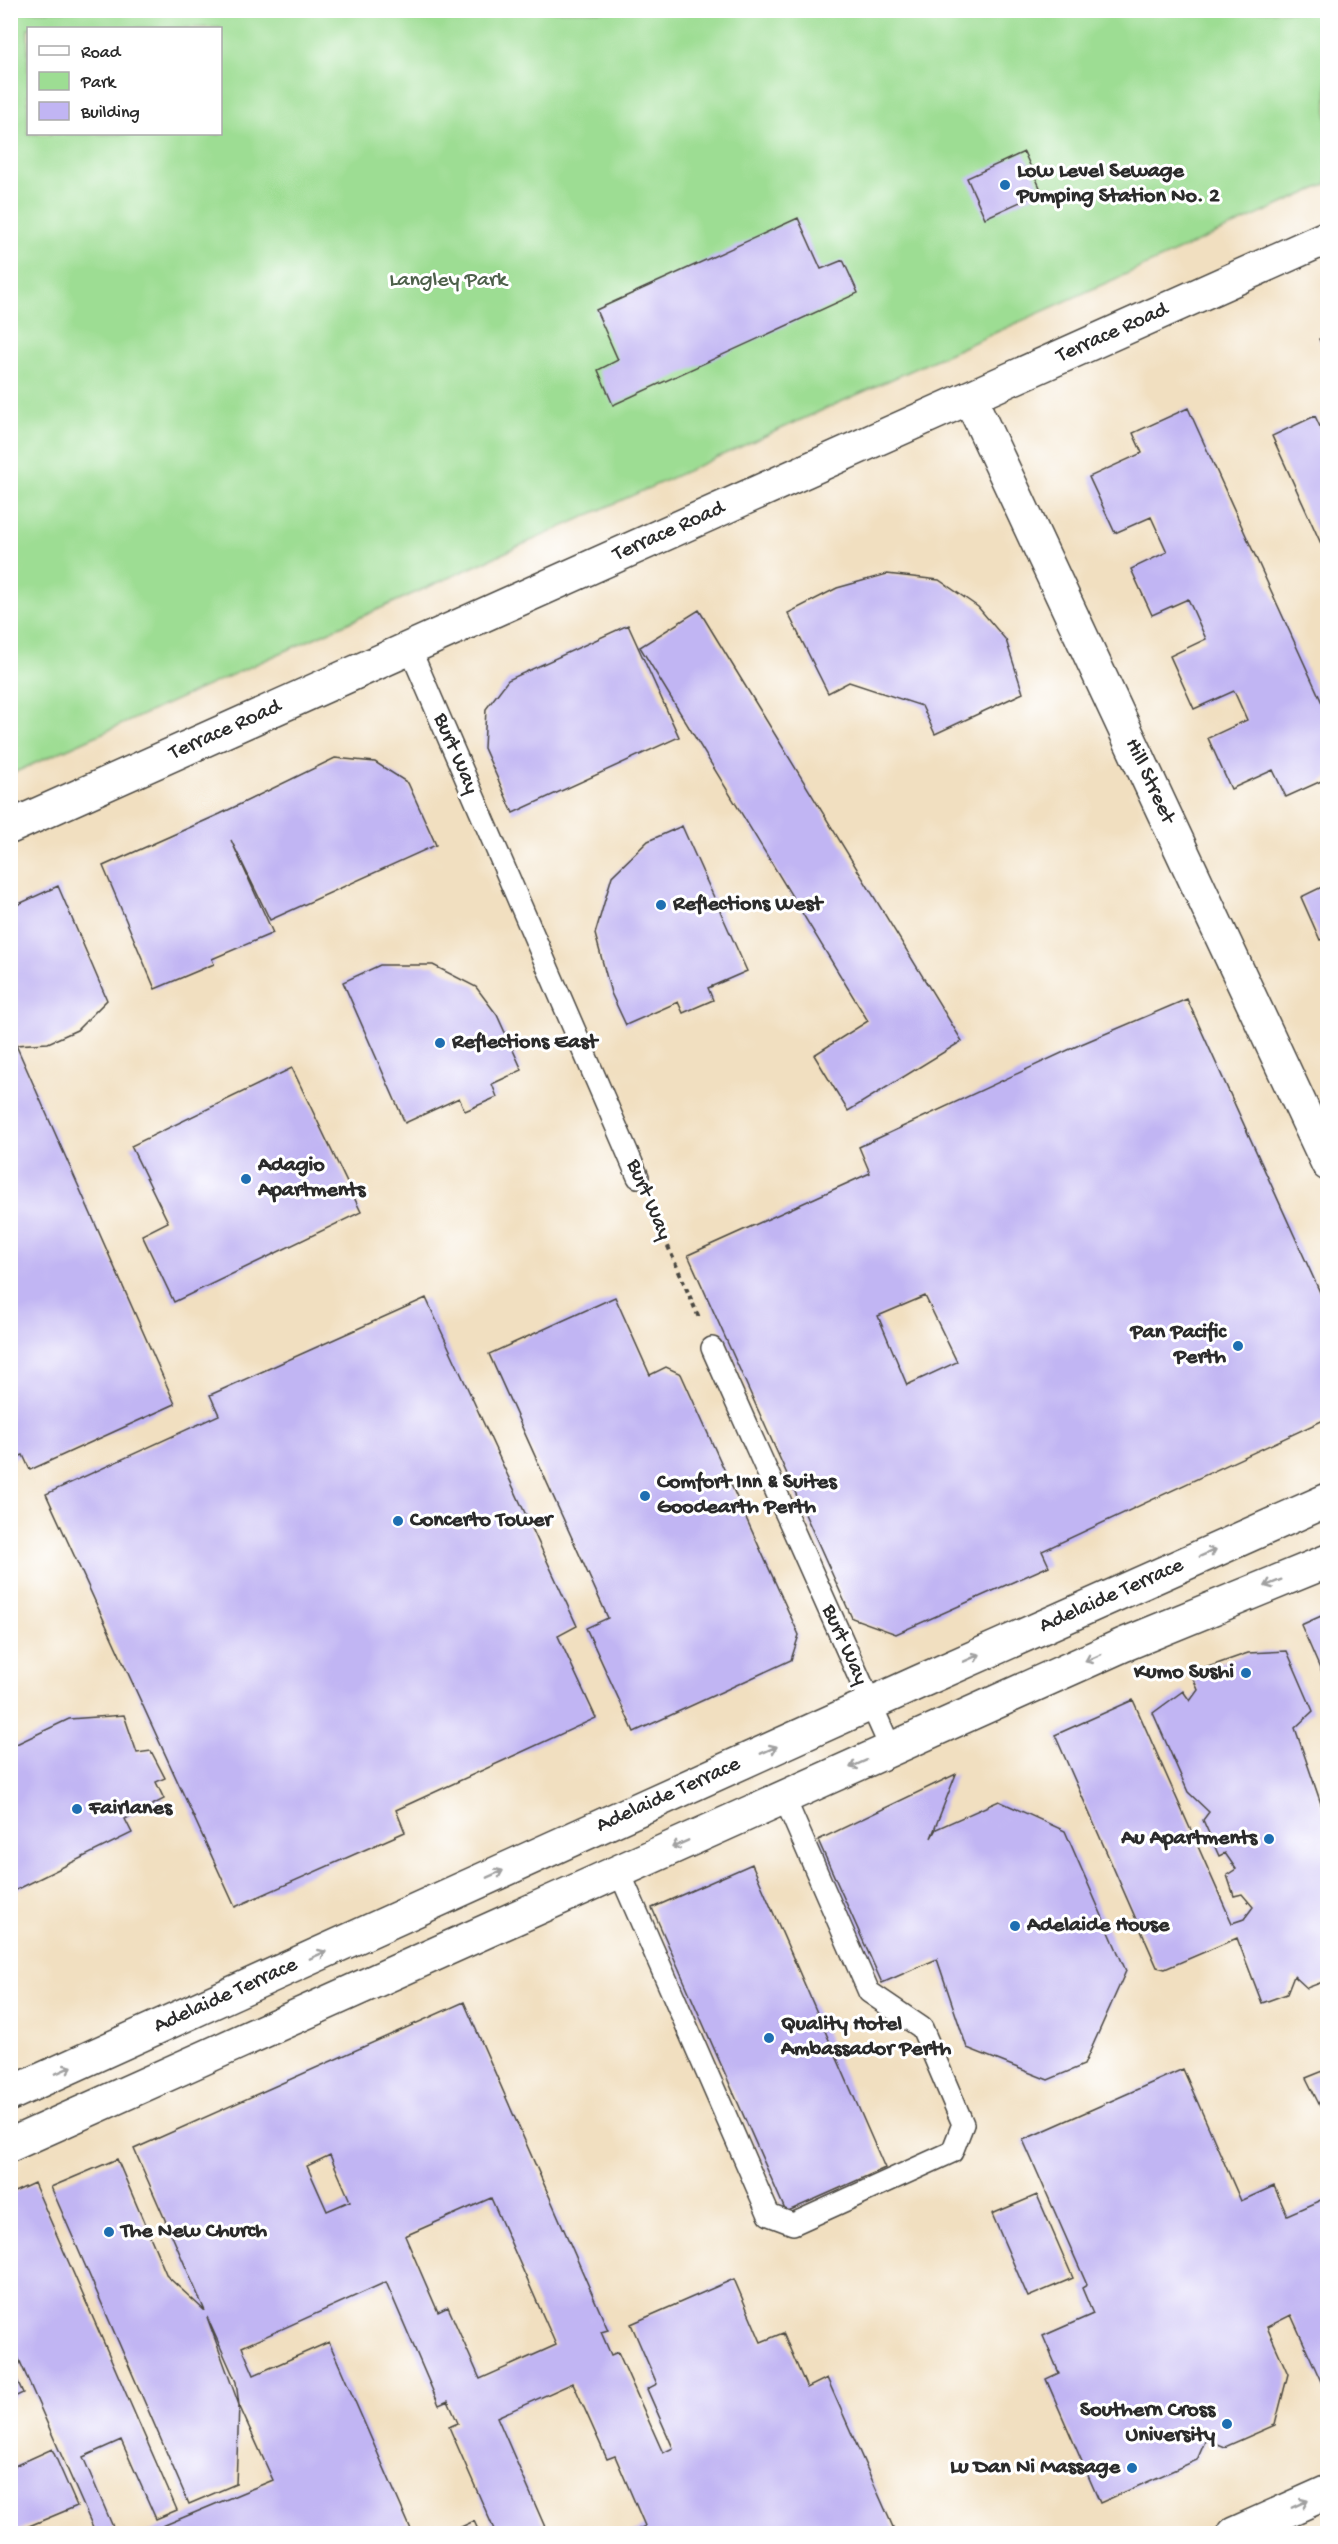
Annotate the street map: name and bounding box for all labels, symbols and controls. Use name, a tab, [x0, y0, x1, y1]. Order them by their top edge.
legend	[27, 27, 222, 135]
text: Road	[81, 43, 122, 64]
text: Park	[80, 73, 117, 94]
text: Building	[80, 103, 140, 124]
place label: Low Level Sewage Pumping Station No. 2	[1016, 159, 1220, 210]
marker: Low Level Sewage Pumping Station No. 2	[998, 178, 1012, 192]
park label: Langley Park	[389, 268, 509, 294]
street label: Terrace Road	[1051, 296, 1174, 371]
street label: Terrace Road	[607, 495, 731, 569]
street label: Terrace Road	[164, 693, 287, 768]
street label: Burt Way	[426, 709, 484, 798]
street label: Hill Street	[1118, 734, 1181, 830]
place label: Reflections West	[672, 892, 824, 918]
marker: Reflections West	[654, 898, 668, 912]
place label: Reflections East	[451, 1030, 599, 1056]
marker: Reflections East	[433, 1036, 447, 1050]
place label: Adagio Apartments	[257, 1153, 367, 1204]
street label: Burt Way	[619, 1155, 677, 1244]
marker: Adagio Apartments	[239, 1172, 253, 1186]
place label: Pan Pacific Perth	[1129, 1320, 1228, 1371]
marker: Pan Pacific Perth	[1231, 1339, 1245, 1353]
place label: Comfort Inn & Suites Goodearth Perth	[656, 1470, 838, 1521]
marker: Comfort Inn & Suites Goodearth Perth	[638, 1489, 652, 1503]
place label: Concerto Tower	[409, 1508, 554, 1534]
marker: Concerto Tower	[391, 1514, 405, 1528]
one-way arrow	[1199, 1547, 1217, 1558]
street label: Adelaide Terrace	[1036, 1553, 1188, 1640]
one-way arrow	[1265, 1579, 1283, 1590]
street label: Burt Way	[814, 1600, 873, 1689]
one-way arrow	[963, 1652, 981, 1663]
one-way arrow	[1085, 1653, 1103, 1665]
place label: Kumo Sushi	[1133, 1660, 1234, 1686]
marker: Kumo Sushi	[1239, 1666, 1253, 1680]
one-way arrow	[759, 1744, 777, 1755]
street label: Adelaide Terrace	[593, 1751, 745, 1839]
one-way arrow	[849, 1759, 868, 1770]
place label: Fairlanes	[88, 1796, 174, 1822]
marker: Fairlanes	[70, 1802, 84, 1816]
place label: Au Apartments	[1120, 1826, 1259, 1852]
marker: Au Apartments	[1262, 1832, 1276, 1846]
one-way arrow	[671, 1839, 689, 1850]
one-way arrow	[486, 1868, 504, 1879]
place label: Adelaide House	[1026, 1913, 1170, 1939]
marker: Adelaide House	[1008, 1919, 1022, 1933]
one-way arrow	[308, 1948, 326, 1960]
street label: Adelaide Terrace	[150, 1952, 302, 2040]
place label: Quality Hotel Ambassador Perth	[780, 2012, 951, 2063]
marker: Quality Hotel Ambassador Perth	[762, 2031, 776, 2045]
one-way arrow	[54, 2063, 72, 2075]
place label: The New Church	[119, 2219, 267, 2245]
marker: The New Church	[102, 2225, 116, 2239]
place label: Southern Cross University	[1080, 2398, 1217, 2449]
marker: Southern Cross University	[1220, 2417, 1234, 2431]
place label: Lu Dan Ni Massage	[950, 2455, 1121, 2481]
marker: Lu Dan Ni Massage	[1125, 2461, 1139, 2475]
one-way arrow	[1290, 2498, 1308, 2509]

